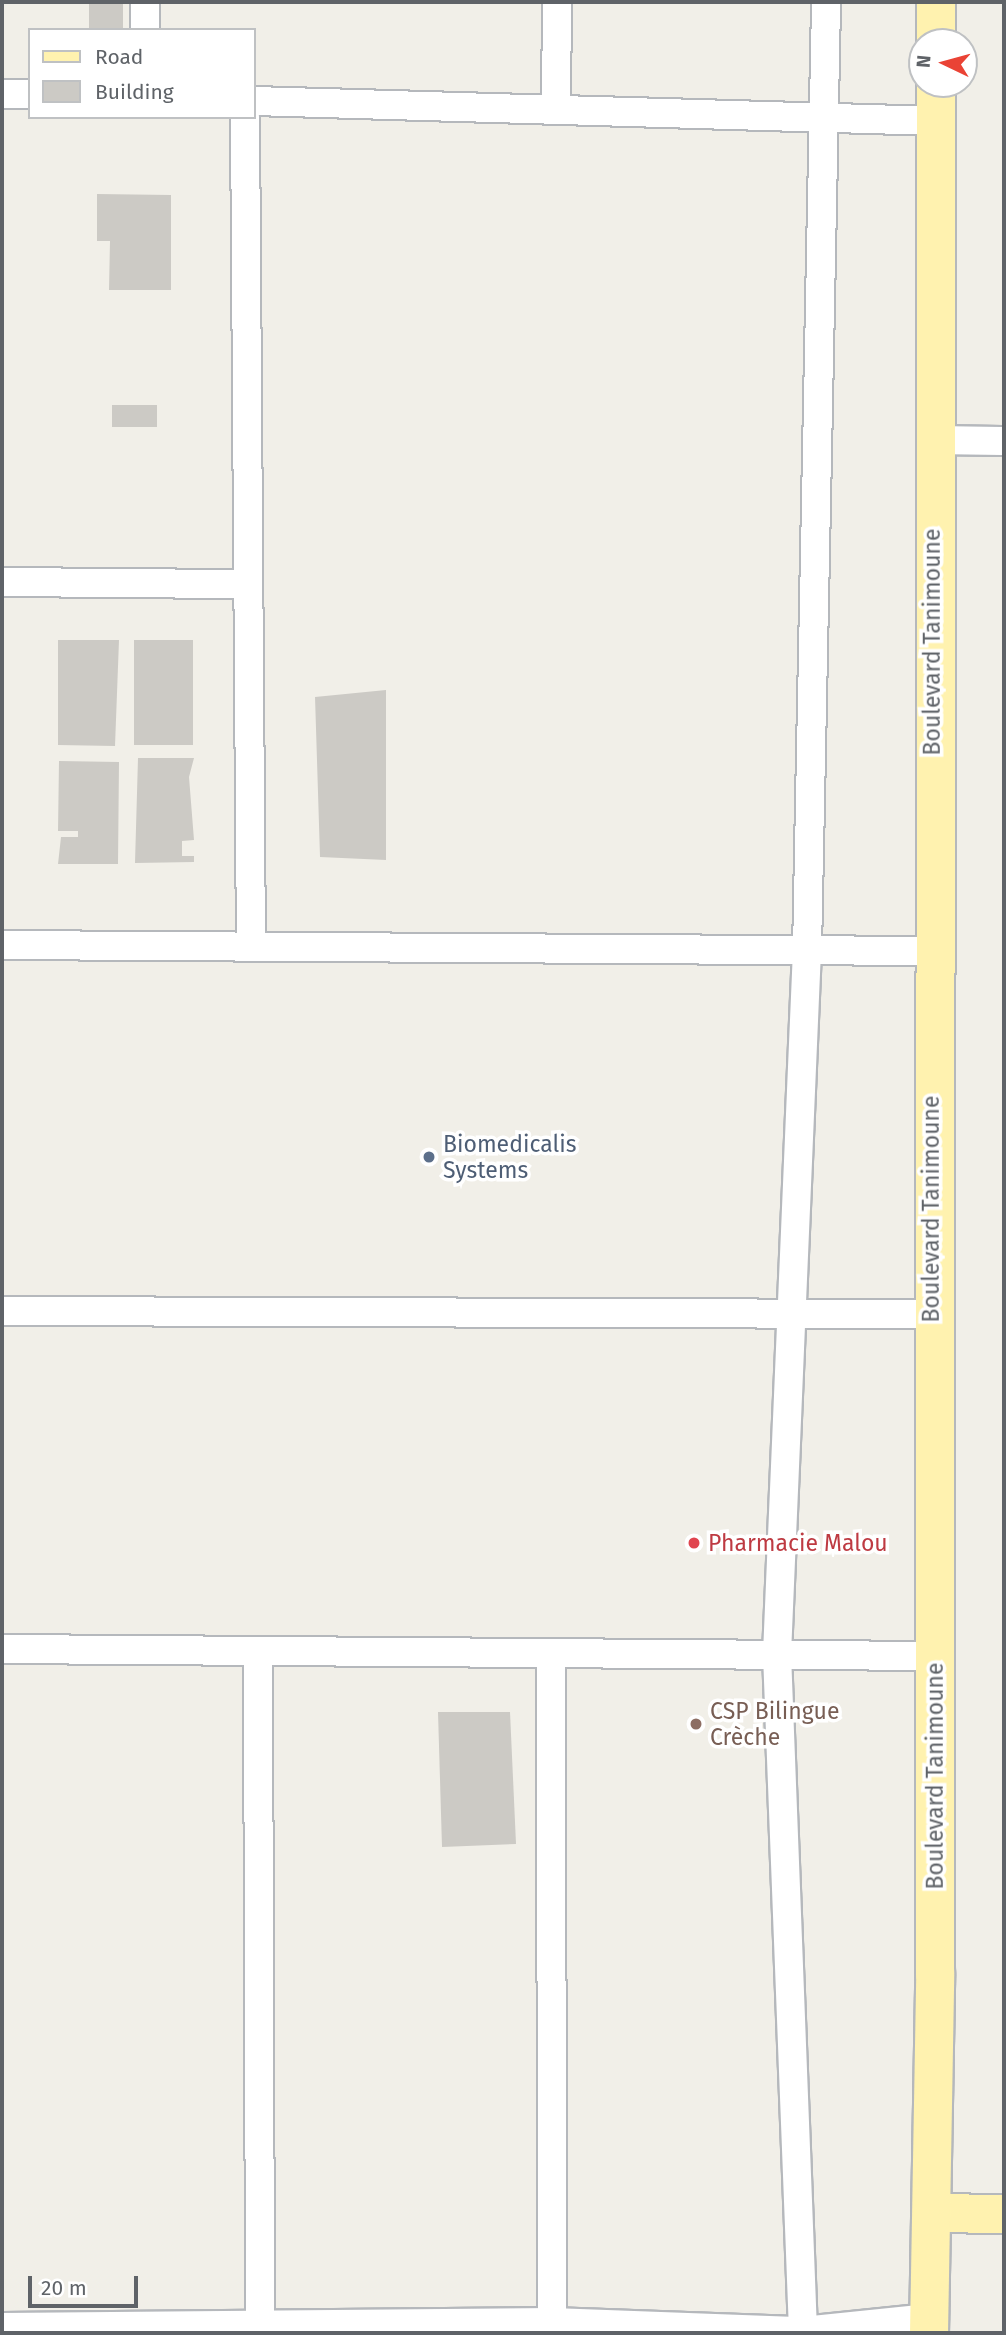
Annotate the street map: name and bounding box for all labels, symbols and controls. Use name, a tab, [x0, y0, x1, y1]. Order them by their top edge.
legend	[28, 28, 256, 119]
north arrow	[908, 28, 978, 98]
text: Road	[95, 44, 143, 70]
text: N	[912, 54, 936, 69]
text: Building	[95, 79, 174, 105]
street label: Boulevard Tanimoune	[918, 528, 946, 756]
street label: Boulevard Tanimoune	[917, 1095, 945, 1323]
place label: Biomedicalis Systems	[443, 1130, 576, 1184]
marker: Biomedicalis Systems	[421, 1149, 437, 1165]
place label: Pharmacie Malou	[708, 1529, 888, 1557]
marker: Pharmacie Malou	[686, 1535, 702, 1551]
street label: Boulevard Tanimoune	[921, 1662, 949, 1890]
place label: CSP Bilingue Crèche	[710, 1697, 839, 1751]
marker: CSP Bilingue Crèche	[688, 1716, 704, 1732]
scale bar	[32, 2262, 142, 2306]
text: 20 m	[41, 2275, 87, 2301]

